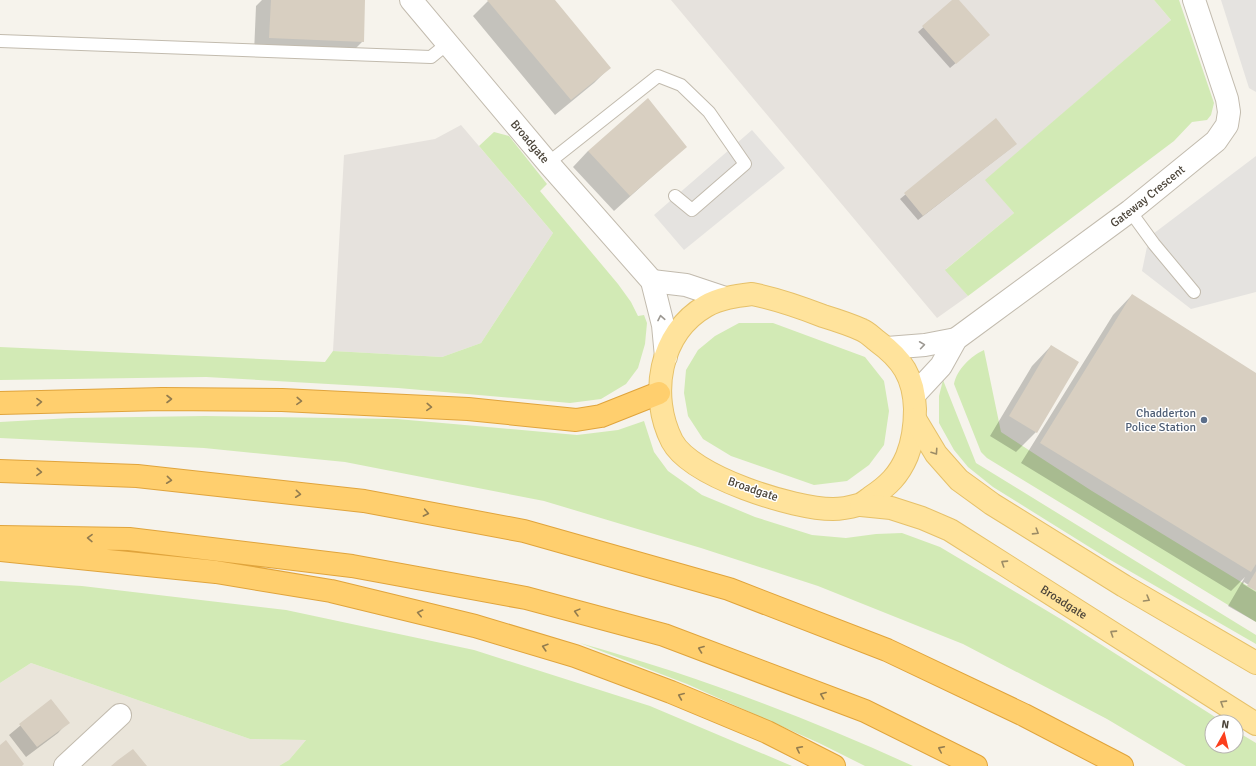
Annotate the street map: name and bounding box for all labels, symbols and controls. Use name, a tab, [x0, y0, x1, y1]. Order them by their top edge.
street label: Broadgate	[507, 117, 552, 167]
street label: Gateway Crescent	[1107, 162, 1188, 231]
one-way arrow	[658, 315, 666, 321]
one-way arrow	[919, 341, 925, 350]
one-way arrow	[166, 395, 172, 403]
one-way arrow	[296, 397, 302, 405]
one-way arrow	[36, 398, 42, 406]
one-way arrow	[426, 403, 432, 411]
place label: Chadderton Police Station	[1125, 406, 1196, 435]
marker: Chadderton Police Station	[1199, 415, 1209, 425]
one-way arrow	[930, 448, 938, 455]
one-way arrow	[36, 468, 42, 477]
street label: Broadgate	[726, 474, 780, 505]
one-way arrow	[166, 475, 172, 484]
one-way arrow	[295, 489, 301, 498]
one-way arrow	[423, 508, 430, 516]
one-way arrow	[1032, 527, 1039, 534]
one-way arrow	[87, 534, 93, 542]
one-way arrow	[1001, 560, 1008, 568]
street label: Broadgate	[1037, 582, 1090, 623]
one-way arrow	[1143, 595, 1150, 602]
one-way arrow	[573, 608, 580, 616]
one-way arrow	[417, 610, 423, 618]
one-way arrow	[1111, 631, 1118, 638]
one-way arrow	[542, 643, 549, 652]
one-way arrow	[698, 646, 705, 654]
one-way arrow	[677, 692, 684, 700]
one-way arrow	[819, 692, 826, 700]
one-way arrow	[1220, 700, 1227, 708]
north arrow	[1204, 714, 1244, 754]
text: N	[1221, 718, 1230, 732]
one-way arrow	[796, 746, 804, 753]
one-way arrow	[938, 746, 945, 754]

